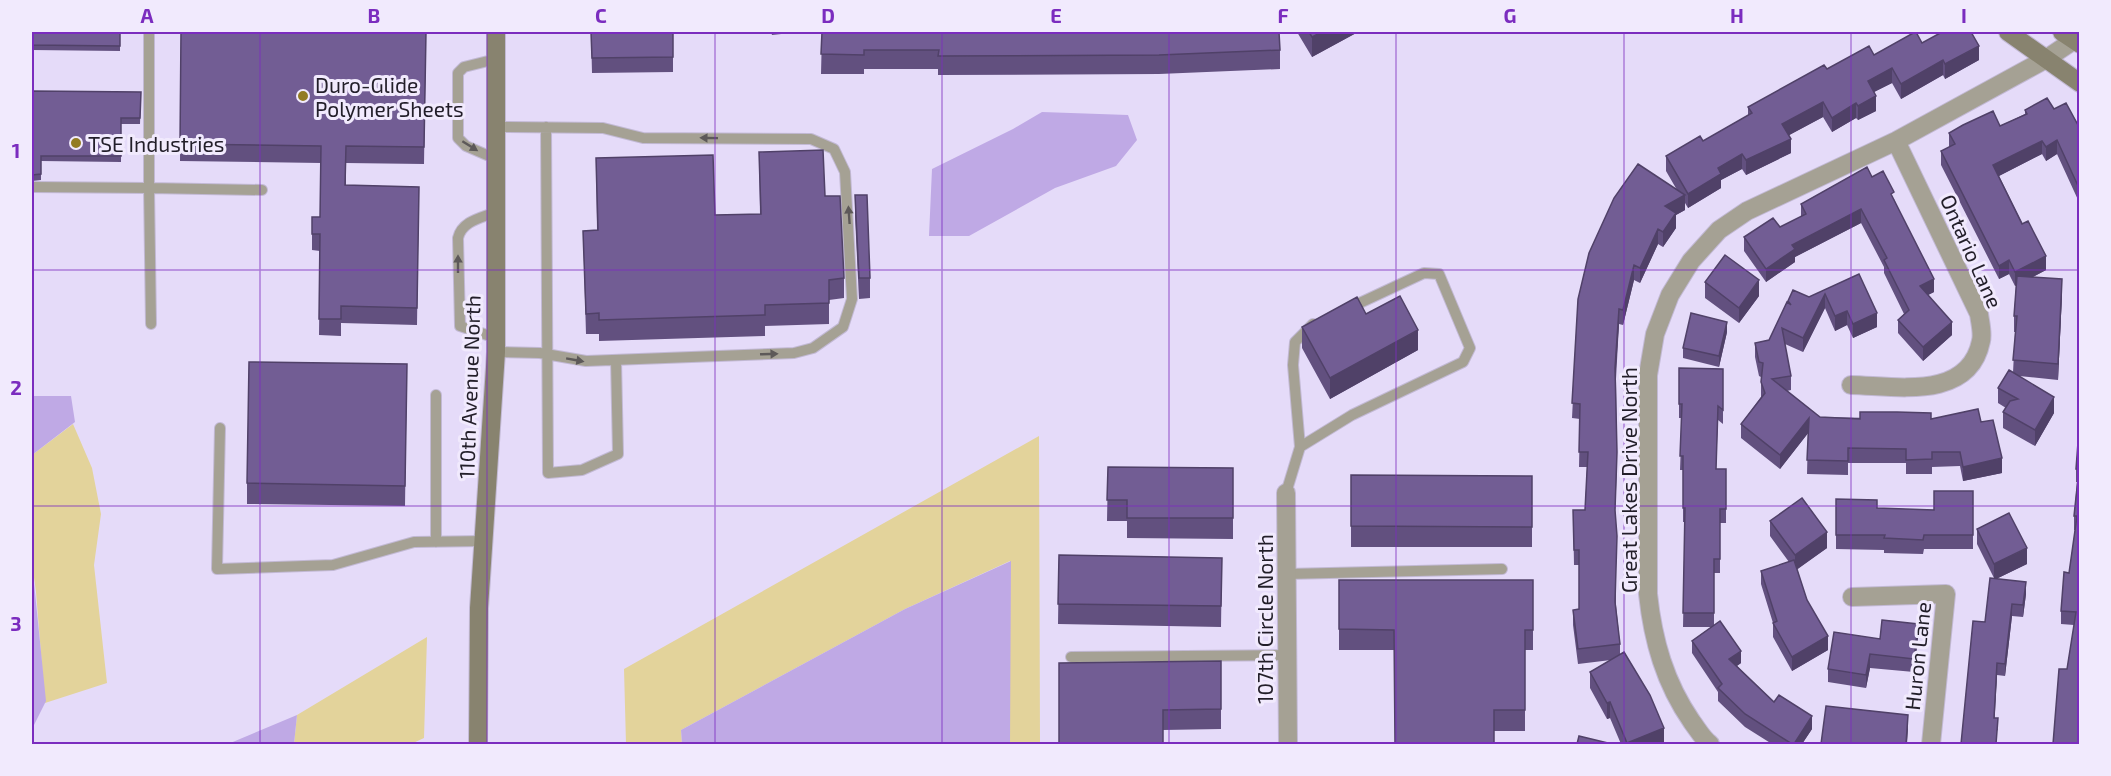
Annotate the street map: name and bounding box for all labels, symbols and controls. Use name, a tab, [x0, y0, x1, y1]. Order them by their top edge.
text: A	[140, 3, 154, 27]
text: B	[368, 3, 380, 27]
text: C	[595, 3, 607, 27]
text: D	[821, 3, 835, 27]
text: E	[1050, 3, 1062, 27]
text: F	[1277, 3, 1289, 27]
text: G	[1504, 3, 1516, 27]
text: H	[1730, 3, 1744, 27]
text: I	[1961, 3, 1967, 27]
place label: Duro-Glide Polymer Sheets	[315, 72, 464, 121]
marker: Duro-Glide Polymer Sheets	[296, 89, 310, 103]
place label: TSE Industries	[88, 131, 224, 156]
one-way arrow	[700, 133, 719, 143]
marker: TSE Industries	[69, 136, 83, 150]
text: 1	[12, 138, 20, 162]
one-way arrow	[461, 140, 478, 151]
street label: Ontario Lane	[1936, 190, 2008, 312]
one-way arrow	[844, 205, 854, 224]
one-way arrow	[453, 254, 463, 273]
street label: 110th Avenue North	[453, 295, 485, 479]
one-way arrow	[760, 349, 779, 359]
one-way arrow	[565, 355, 584, 364]
street label: Great Lakes Drive North	[1616, 367, 1641, 593]
text: 2	[10, 375, 22, 399]
street label: 107th Circle North	[1252, 534, 1277, 704]
street label: Huron Lane	[1899, 601, 1935, 711]
text: 3	[10, 611, 22, 635]

